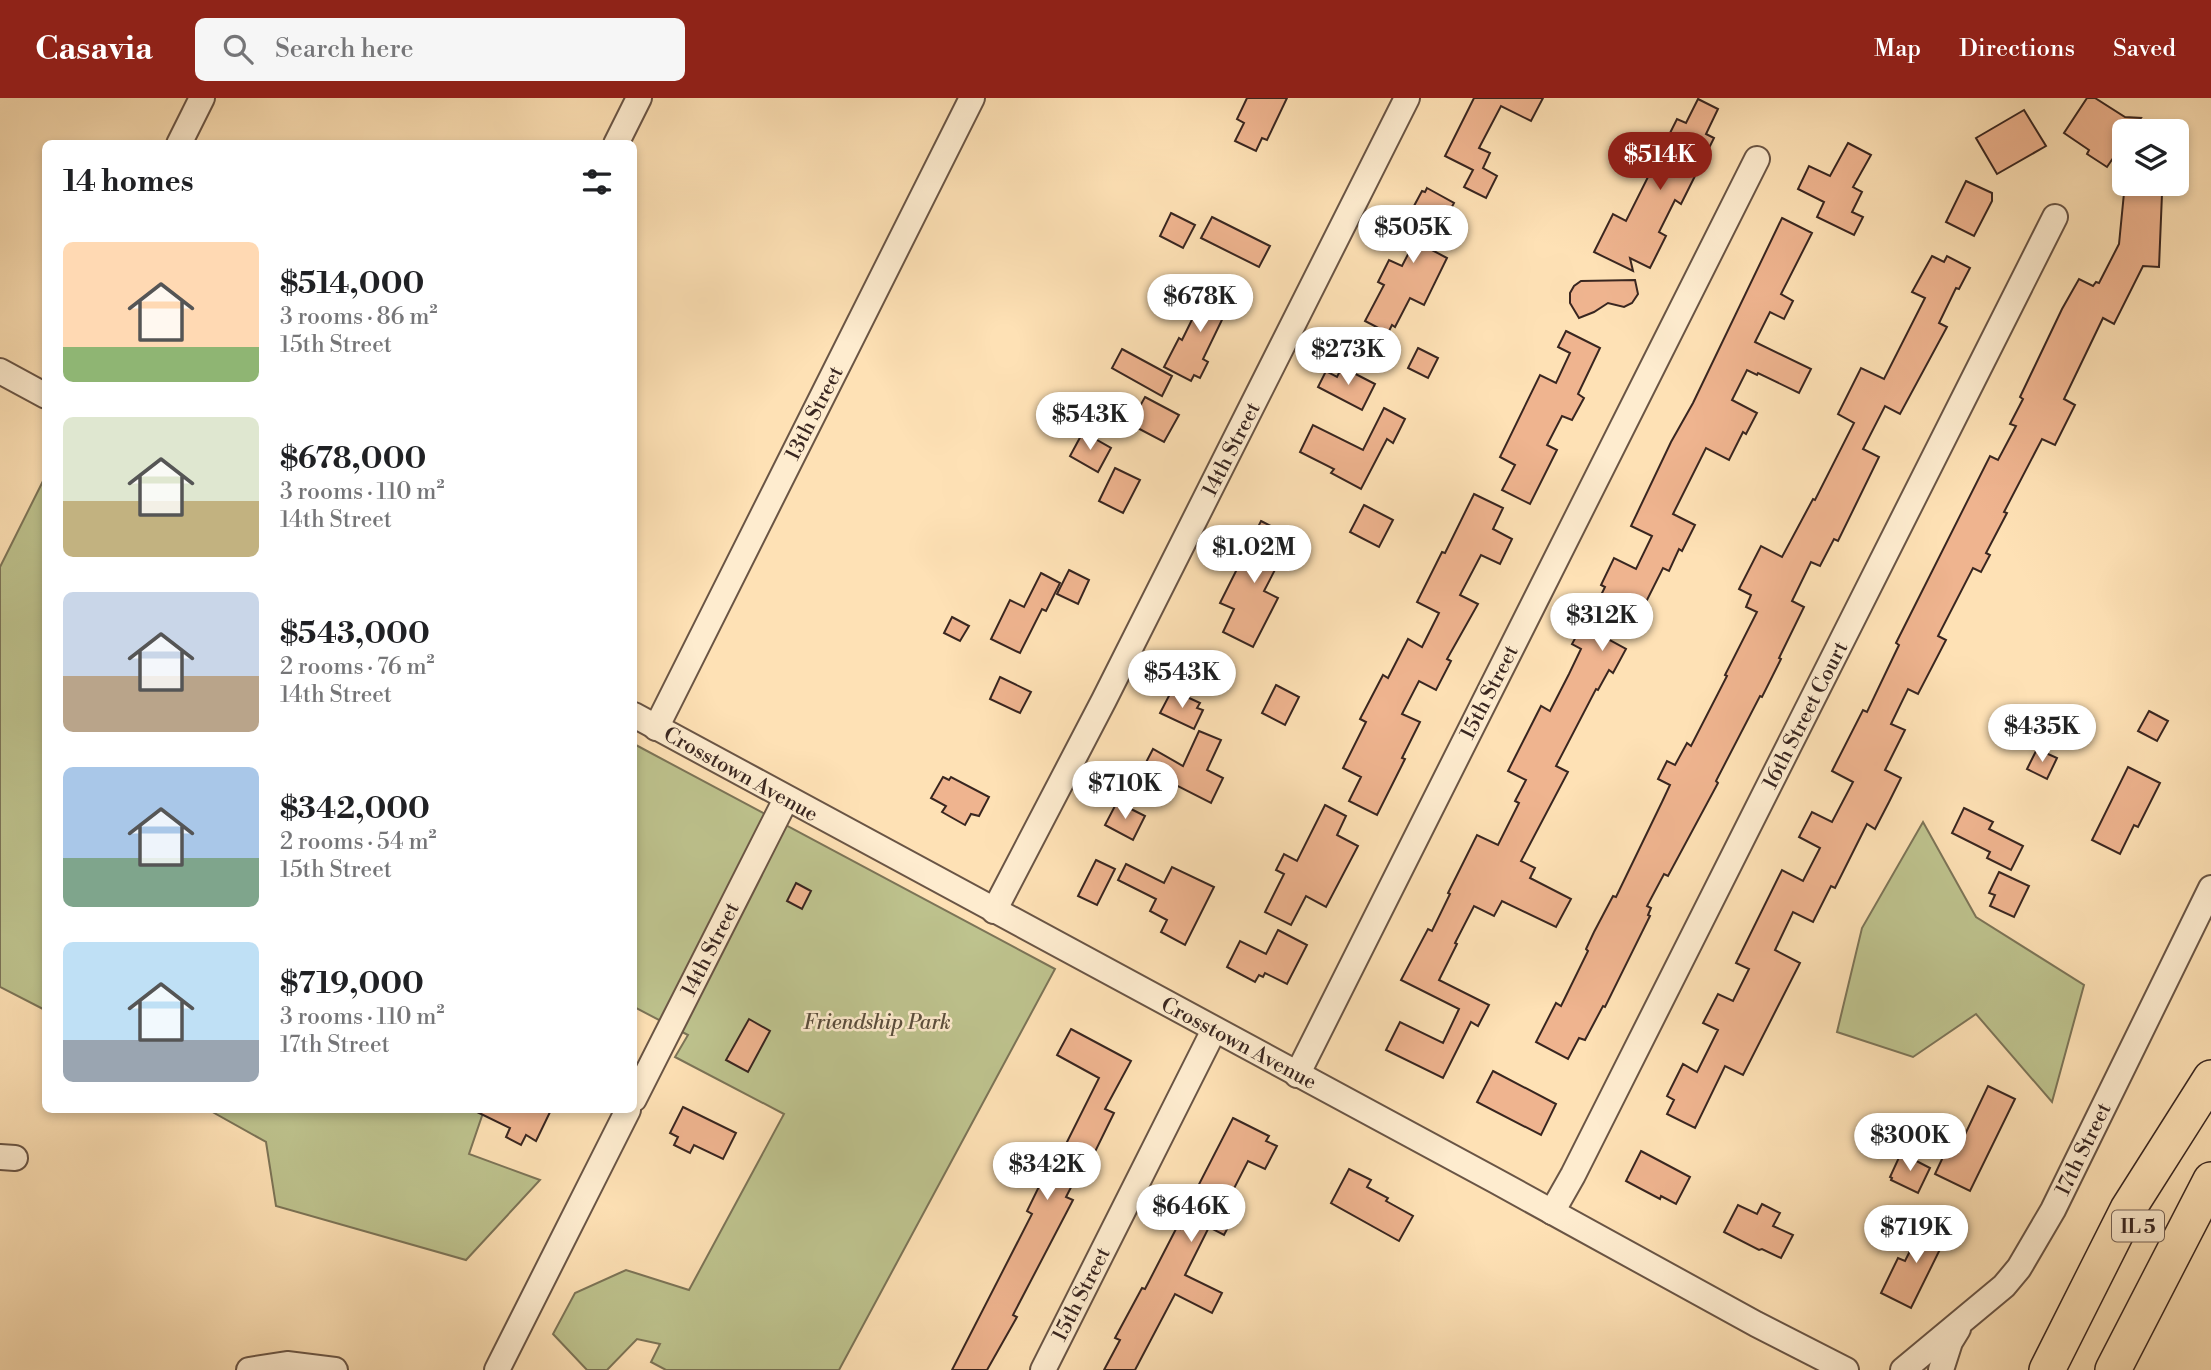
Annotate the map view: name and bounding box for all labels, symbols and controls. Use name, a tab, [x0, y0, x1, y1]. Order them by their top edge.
search box	[195, 18, 685, 81]
text: Casavia	[35, 29, 153, 70]
icon: search	[219, 30, 257, 68]
text: Search here	[275, 33, 414, 65]
text: Map	[1874, 34, 1921, 64]
text: Directions	[1959, 34, 2075, 64]
text: Saved	[2113, 34, 2176, 64]
map controls	[2112, 119, 2189, 196]
button: layers	[2112, 119, 2189, 196]
pin: $514K	[1611, 132, 1709, 192]
text: $514K	[1624, 141, 1696, 169]
text: 14 homes	[63, 163, 194, 201]
icon: filters	[578, 163, 616, 201]
pin: $505K	[1364, 206, 1462, 265]
text: $505K	[1374, 214, 1452, 242]
text: $514,000	[280, 265, 424, 303]
icon: home	[119, 270, 203, 354]
pin: $678K	[1151, 274, 1249, 334]
text: $678K	[1163, 283, 1237, 311]
text: 3 rooms · 86 m²	[280, 303, 437, 331]
pin: $273K	[1299, 328, 1397, 387]
text: 15th Street	[280, 331, 392, 359]
text: $273K	[1311, 336, 1385, 364]
street label: 13th Street	[780, 362, 850, 465]
pin: $543K	[1041, 392, 1139, 452]
street label: 14th Street	[1197, 397, 1267, 501]
text: $543K	[1052, 401, 1128, 429]
text: $678,000	[280, 440, 426, 478]
icon: home	[119, 445, 203, 529]
text: 3 rooms · 110 m²	[280, 478, 444, 506]
text: 14th Street	[280, 506, 392, 534]
pin: $1.02M	[1197, 526, 1311, 585]
text: $1.02M	[1212, 534, 1296, 562]
pin: $312K	[1553, 594, 1651, 653]
text: $312K	[1566, 602, 1638, 630]
text: $543,000	[280, 615, 430, 653]
icon: home	[119, 620, 203, 704]
street label: 16th Street Court	[1757, 637, 1855, 794]
street label: 15th Street	[1455, 641, 1525, 744]
pin: $543K	[1133, 650, 1231, 710]
text: 2 rooms · 76 m²	[280, 653, 435, 681]
text: $543K	[1144, 659, 1220, 687]
text: 14th Street	[280, 681, 392, 709]
pin: $435K	[1993, 704, 2091, 764]
text: $435K	[2004, 713, 2080, 741]
street label: Crosstown Avenue	[659, 722, 822, 828]
pin: $710K	[1076, 762, 1174, 821]
text: $710K	[1088, 770, 1162, 798]
text: $342,000	[280, 790, 430, 828]
icon: home	[119, 795, 203, 879]
text: 2 rooms · 54 m²	[280, 828, 437, 856]
text: 15th Street	[280, 856, 392, 884]
street label: 14th Street	[676, 897, 746, 1001]
text: $719,000	[280, 965, 424, 1003]
icon: home	[119, 970, 203, 1054]
street label: Crosstown Avenue	[1156, 992, 1321, 1096]
text: 3 rooms · 110 m²	[280, 1003, 444, 1031]
park label: Friendship Park	[803, 1010, 951, 1036]
text: 17th Street	[280, 1031, 390, 1059]
street label: 17th Street	[2050, 1098, 2118, 1200]
pin: $300K	[1861, 1114, 1959, 1173]
text: $300K	[1870, 1122, 1950, 1150]
pin: $342K	[998, 1142, 1096, 1202]
text: $342K	[1009, 1151, 1085, 1179]
pin: $646K	[1142, 1184, 1240, 1244]
text: $646K	[1152, 1193, 1230, 1221]
pin: $719K	[1867, 1206, 1965, 1265]
road number: IL 5	[2112, 1210, 2164, 1242]
text: $719K	[1880, 1214, 1952, 1242]
street label: 15th Street	[1047, 1243, 1117, 1346]

